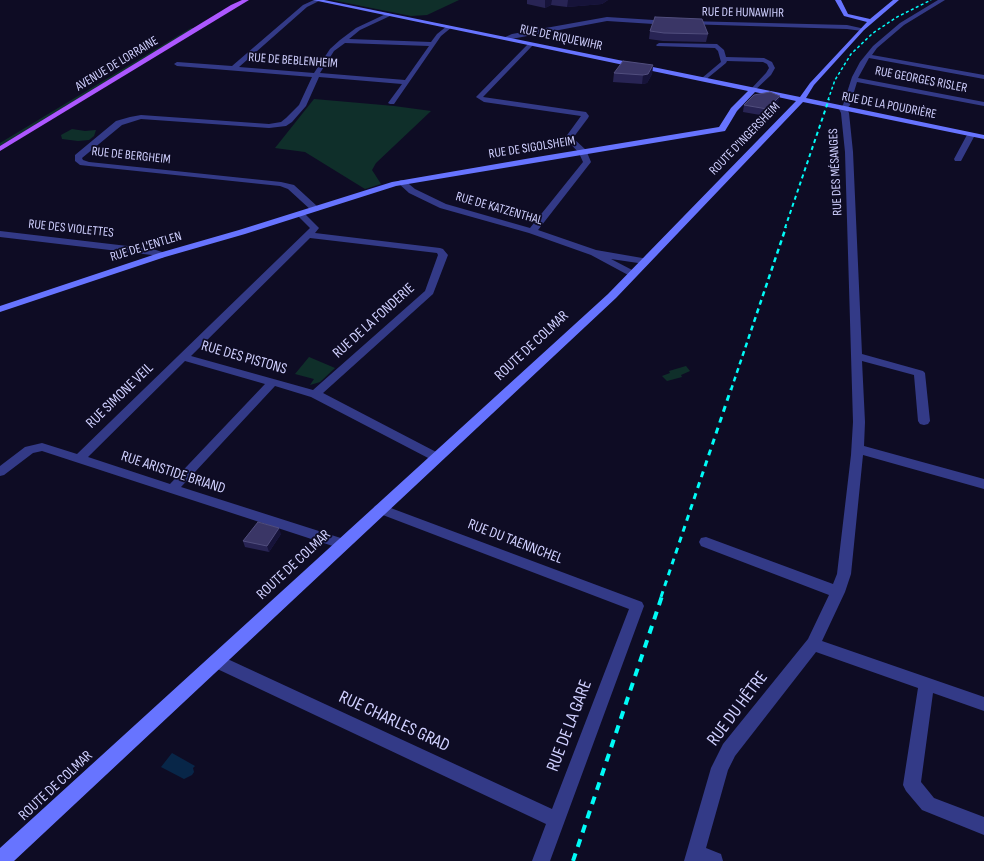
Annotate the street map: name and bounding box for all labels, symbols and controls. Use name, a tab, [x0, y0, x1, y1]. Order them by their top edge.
street label: RUE DE HUNAWIHR	[702, 4, 784, 22]
street label: RUE DE RIQUEWIHR	[518, 22, 604, 54]
street label: AVENUE DE LORRAINE	[73, 33, 161, 95]
street label: RUE DE BEBLENHEIM	[248, 50, 338, 72]
street label: RUE GEORGES RISLER	[874, 63, 968, 97]
street label: RUE DE LA POUDRIÈRE	[840, 89, 938, 123]
street label: ROUTE D'INGERSHEIM	[706, 99, 784, 179]
street label: RUE DES MÉSANGES	[826, 128, 846, 216]
street label: RUE DE SIGOLSHEIM	[488, 133, 576, 163]
street label: RUE DE BERGHEIM	[91, 144, 171, 168]
street label: RUE DE KATZENTHAL	[454, 189, 544, 229]
street label: RUE DES VIOLETTES	[28, 217, 114, 241]
street label: RUE DE L'ENTLEN	[108, 229, 184, 265]
street label: RUE DE LA FONDERIE	[329, 280, 419, 362]
street label: ROUTE DE COLMAR	[491, 307, 573, 385]
street label: RUE DES PISTONS	[199, 337, 289, 379]
street label: RUE SIMONE VEIL	[83, 360, 157, 432]
street label: RUE ARISTIDE BRIAND	[119, 448, 227, 498]
street label: RUE DU TAENNCHEL	[465, 516, 565, 568]
street label: ROUTE DE COLMAR	[253, 526, 335, 604]
street label: RUE DU HÊTRE	[703, 668, 773, 750]
street label: RUE DE LA GARE	[543, 677, 597, 775]
street label: RUE CHARLES GRAD	[335, 687, 453, 757]
street label: ROUTE DE COLMAR	[15, 747, 97, 825]

